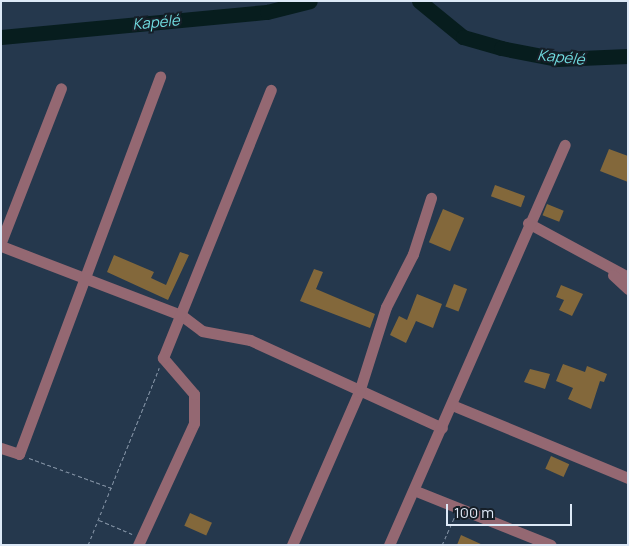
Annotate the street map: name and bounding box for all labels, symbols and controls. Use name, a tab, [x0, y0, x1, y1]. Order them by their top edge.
water label: Kapélé	[132, 11, 180, 33]
water label: Kapélé	[537, 46, 585, 68]
scale bar	[449, 494, 575, 526]
text: 100 m	[454, 502, 494, 523]

